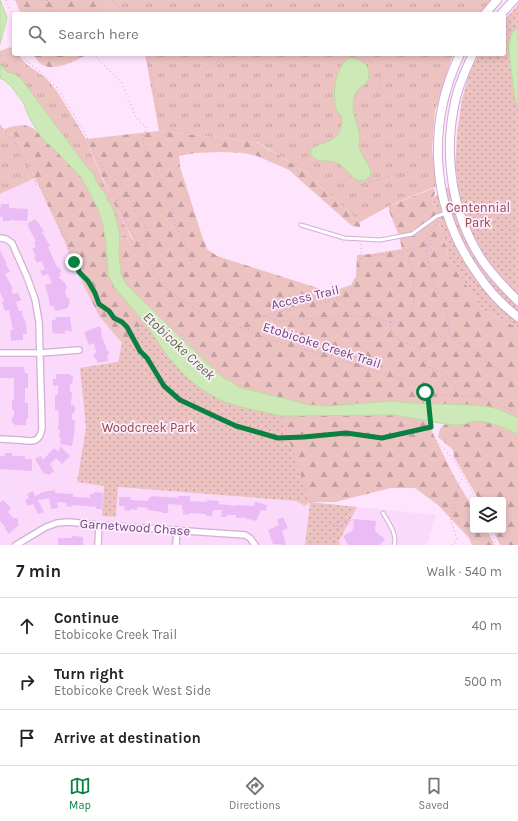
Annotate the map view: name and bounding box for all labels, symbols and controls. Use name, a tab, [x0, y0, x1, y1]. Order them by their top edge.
search box	[12, 12, 506, 56]
icon: search	[26, 23, 48, 45]
text: Search here	[58, 25, 139, 43]
park label: Centennial Park	[446, 200, 510, 230]
route end	[65, 253, 83, 271]
street label: Access Trail	[270, 282, 340, 312]
water label: Etobicoke Creek	[139, 308, 219, 384]
street label: Etobicoke Creek Trail	[261, 319, 383, 371]
route start	[416, 383, 434, 401]
park label: Woodcreek Park	[102, 420, 196, 435]
map controls	[470, 497, 506, 533]
button: layers	[470, 497, 506, 533]
street label: Garnetwood Chase	[79, 516, 191, 538]
text: 7 min	[16, 561, 61, 581]
text: Walk · 540 m	[427, 564, 502, 579]
text: Continue	[54, 609, 119, 627]
icon: ahead	[16, 615, 38, 637]
text: 40 m	[472, 618, 502, 633]
text: Etobicoke Creek Trail	[54, 627, 177, 642]
text: Turn right	[54, 665, 124, 683]
icon: right	[16, 671, 38, 693]
text: 500 m	[464, 674, 502, 689]
text: Etobicoke Creek West Side	[54, 683, 211, 698]
icon: arrive	[16, 727, 38, 749]
text: Arrive at destination	[54, 729, 201, 747]
tab: Map	[69, 775, 91, 812]
tab: Directions	[229, 775, 281, 812]
tab: Saved	[419, 775, 449, 812]

